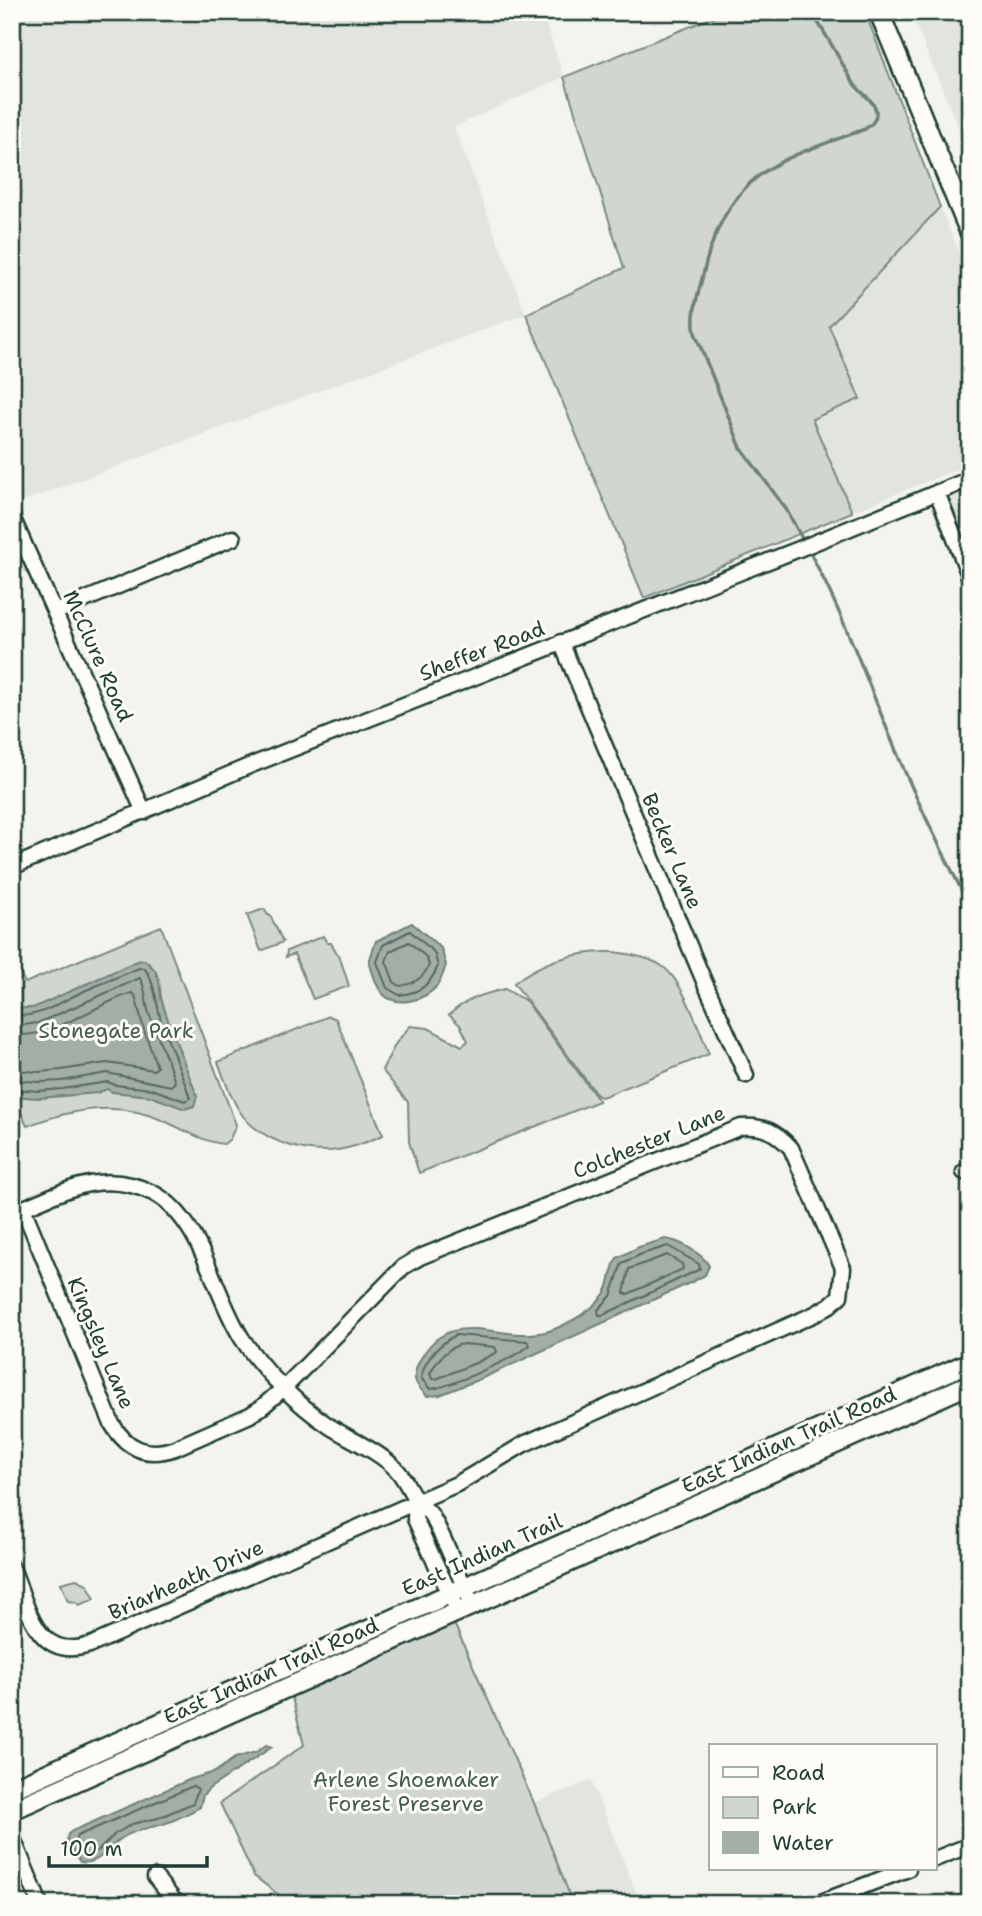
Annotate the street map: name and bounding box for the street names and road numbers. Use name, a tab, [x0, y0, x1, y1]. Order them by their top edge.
street label: McClure Road	[56, 586, 140, 726]
street label: Sheffer Road	[415, 614, 549, 688]
street label: Becker Lane	[635, 789, 709, 913]
street label: Colchester Lane	[569, 1099, 729, 1185]
street label: Kingsley Lane	[61, 1273, 141, 1413]
street label: East Indian Trail Road	[677, 1380, 901, 1500]
street label: East Indian Trail	[397, 1507, 567, 1603]
street label: Briarheath Drive	[104, 1533, 268, 1627]
street label: East Indian Trail Road	[159, 1611, 383, 1731]

